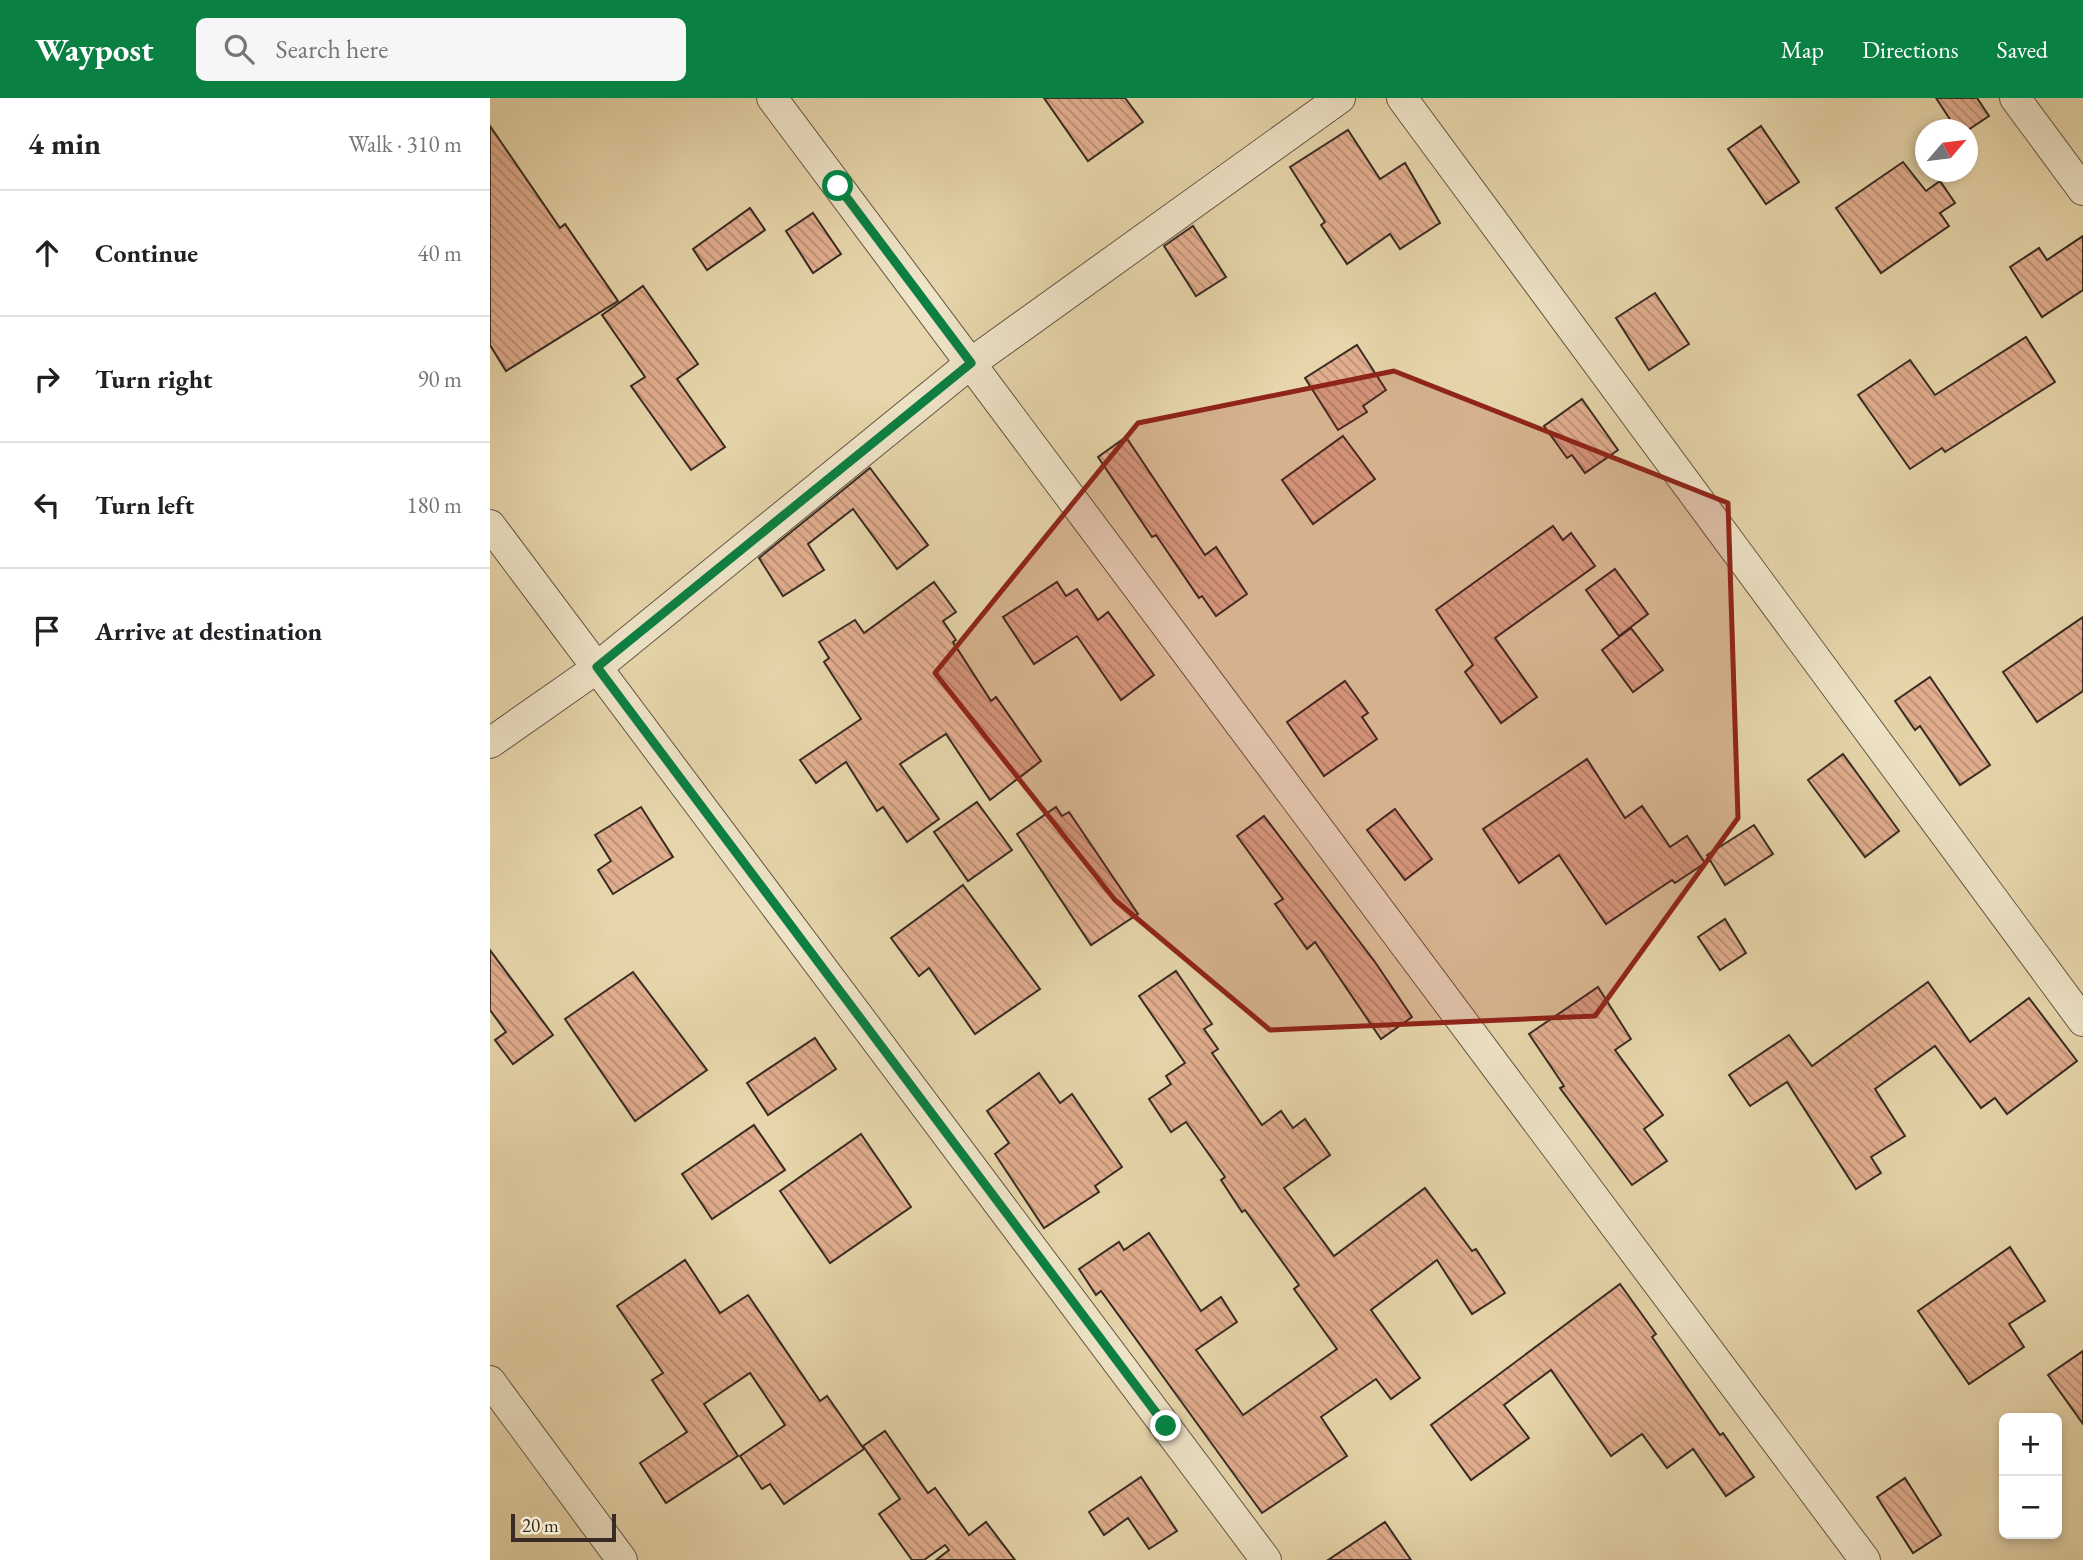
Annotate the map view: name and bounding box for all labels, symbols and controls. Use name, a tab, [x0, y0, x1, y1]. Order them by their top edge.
search box	[196, 18, 686, 81]
text: Waypost	[35, 28, 154, 71]
icon: search	[220, 30, 258, 68]
text: Search here	[276, 32, 388, 66]
text: Map	[1781, 34, 1824, 65]
text: Directions	[1862, 34, 1959, 65]
text: Saved	[1997, 34, 2048, 65]
north arrow	[1915, 119, 1978, 182]
text: 4 min	[28, 124, 101, 163]
text: Walk · 310 m	[348, 129, 462, 159]
route start	[822, 170, 853, 201]
icon: ahead	[28, 234, 66, 272]
text: Continue	[95, 236, 198, 270]
text: 40 m	[417, 238, 462, 268]
icon: right	[28, 360, 66, 398]
text: Turn right	[95, 362, 213, 396]
text: 90 m	[417, 364, 462, 394]
icon: left	[28, 486, 66, 524]
text: Turn left	[95, 488, 194, 522]
text: 180 m	[406, 490, 462, 520]
icon: arrive	[28, 612, 66, 650]
text: Arrive at destination	[95, 614, 322, 648]
route end	[1150, 1410, 1181, 1441]
map controls	[1999, 1413, 2062, 1539]
button: +	[1999, 1413, 2062, 1476]
button: −	[1999, 1476, 2062, 1539]
scale bar	[511, 1511, 616, 1543]
text: 20 m	[522, 1513, 559, 1538]

